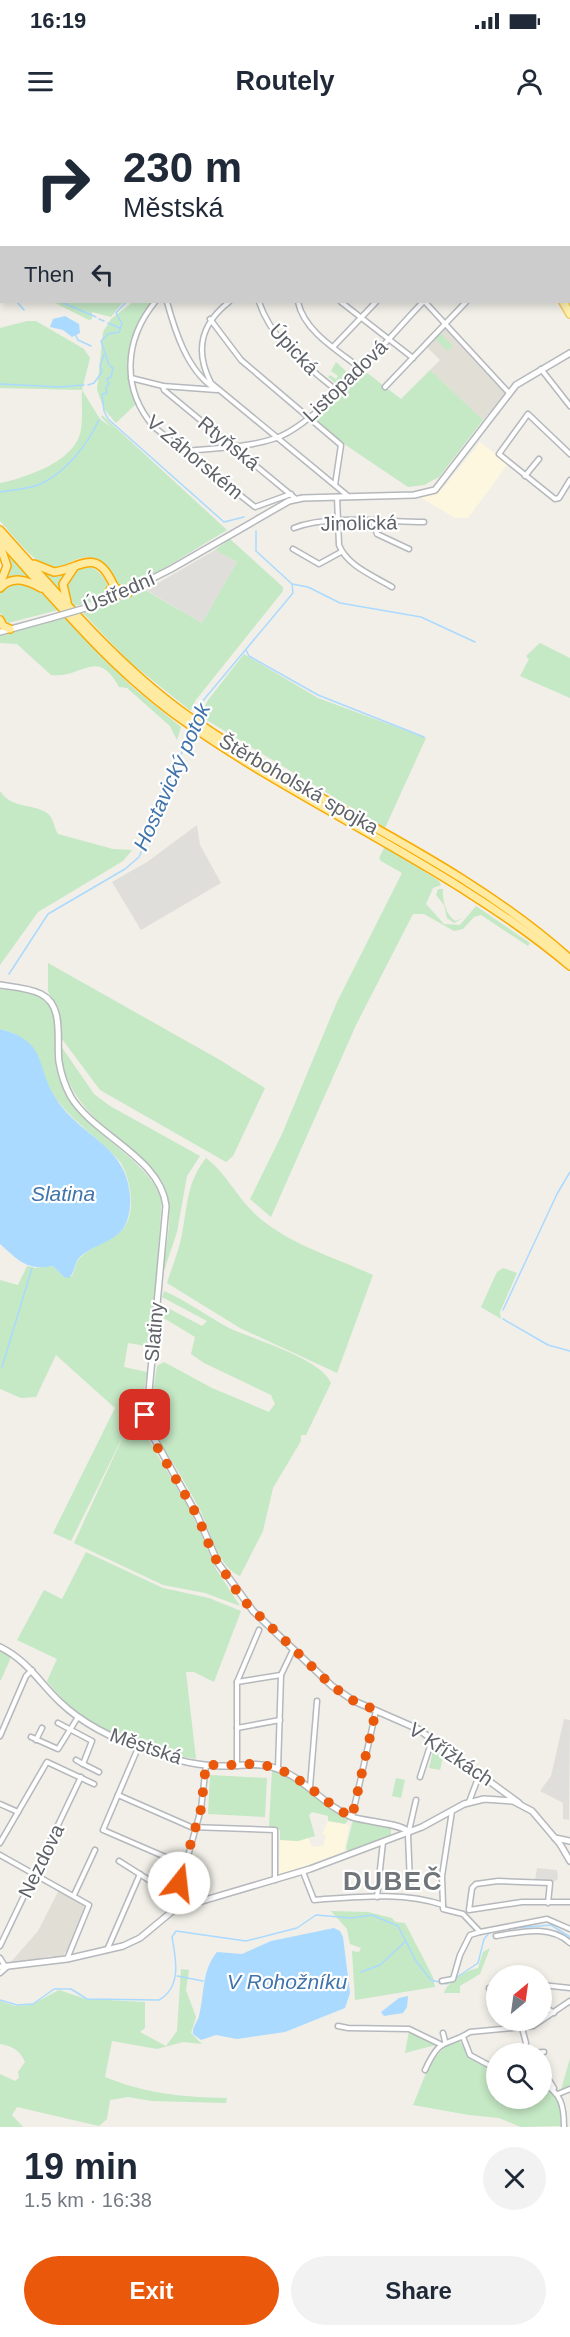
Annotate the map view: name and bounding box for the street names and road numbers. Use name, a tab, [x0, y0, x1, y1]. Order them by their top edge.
street label: Úpická	[265, 319, 323, 379]
street label: Listopadová	[299, 335, 392, 426]
street label: V Záhorském	[142, 410, 248, 504]
street label: Rtyňská	[194, 412, 265, 475]
street label: Jinolická	[320, 511, 398, 535]
street label: Ústřední	[80, 567, 158, 617]
street label: Štěrboholská spojka	[216, 729, 383, 839]
street label: Slatiny	[140, 1301, 168, 1363]
street label: V Křížkách	[405, 1718, 497, 1790]
street label: Městská	[107, 1723, 186, 1769]
street label: Nezdova	[14, 1820, 69, 1901]

